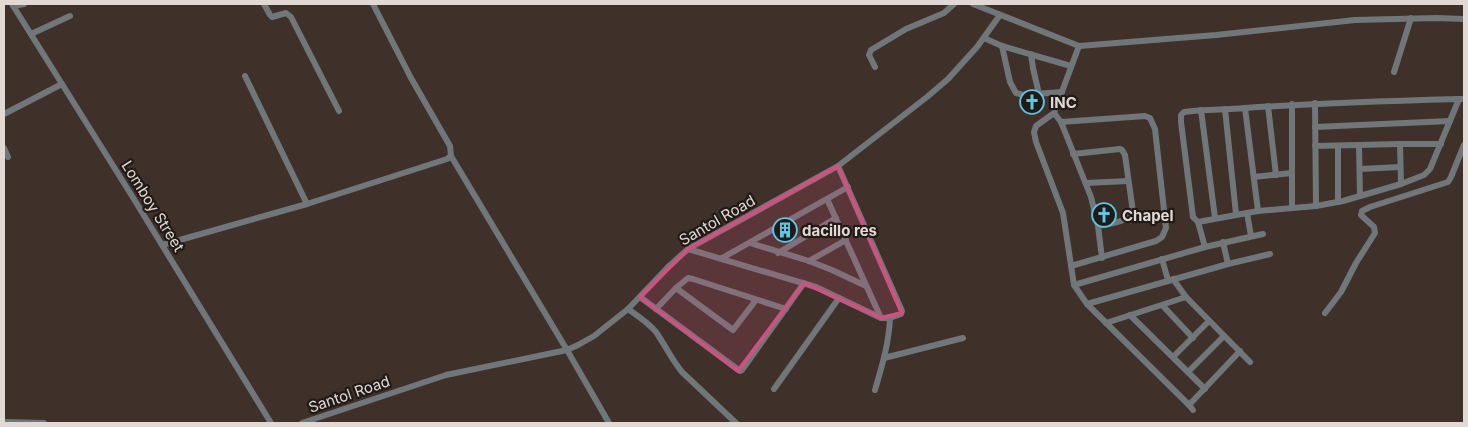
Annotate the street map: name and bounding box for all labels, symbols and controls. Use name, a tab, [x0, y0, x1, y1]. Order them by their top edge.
church icon: INC	[1019, 89, 1045, 115]
place label: INC	[1050, 93, 1077, 112]
street label: Lomboy Street	[118, 157, 189, 255]
street label: Santol Road	[676, 191, 758, 249]
church icon: Chapel	[1091, 202, 1117, 228]
place label: Chapel	[1122, 206, 1174, 225]
building icon: dacillo res	[772, 217, 798, 243]
place label: dacillo res	[802, 221, 877, 240]
street label: Santol Road	[306, 371, 392, 417]

